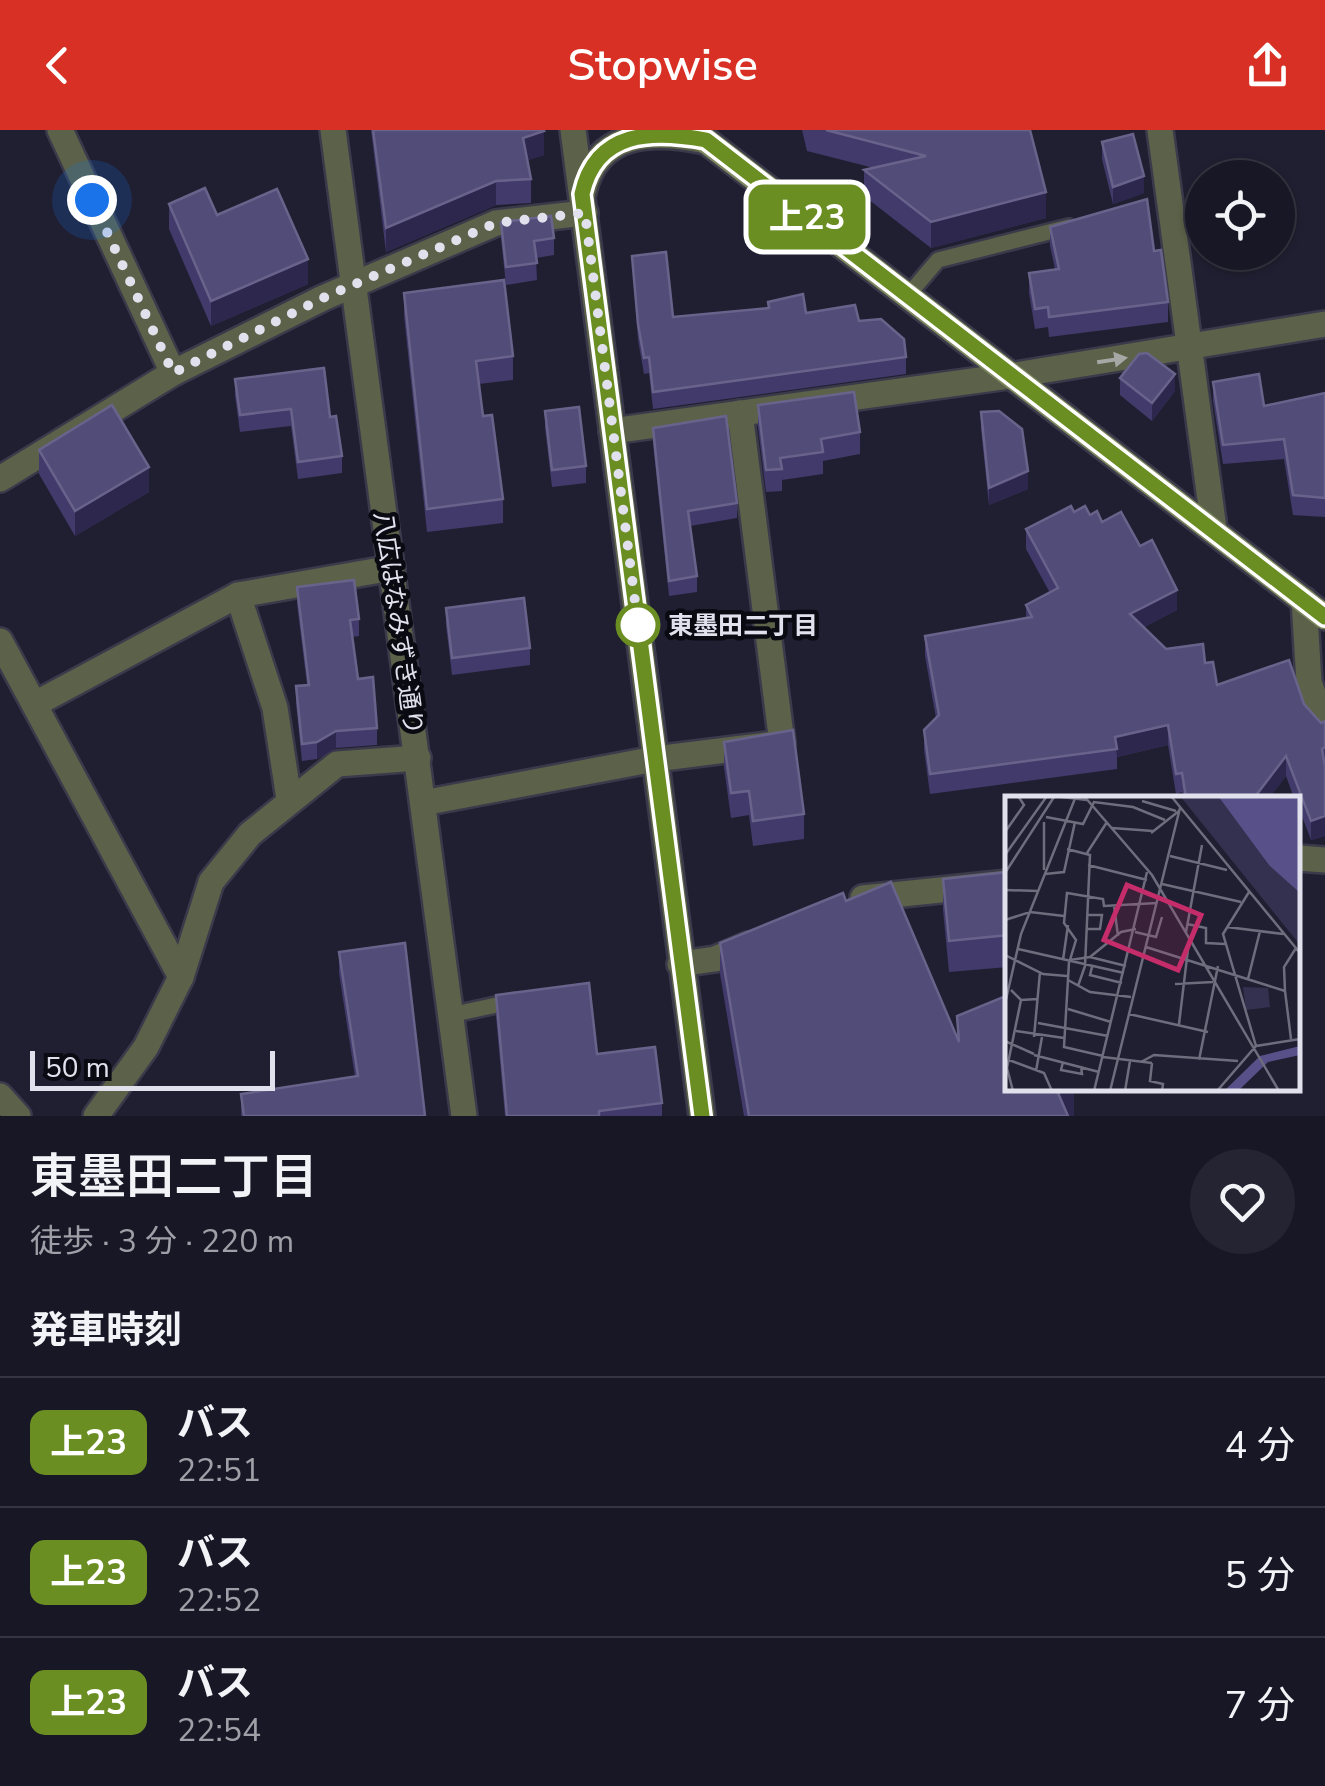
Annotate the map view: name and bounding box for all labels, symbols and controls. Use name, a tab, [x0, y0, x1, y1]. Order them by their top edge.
text: Stopwise	[567, 35, 758, 96]
icon: back	[30, 38, 85, 93]
icon: share	[1240, 38, 1295, 93]
map controls	[1185, 160, 1295, 270]
button: locate	[1185, 160, 1295, 270]
your location	[67, 175, 117, 225]
line badge: 上23	[750, 184, 864, 250]
text: 上23	[768, 194, 846, 241]
one-way arrow	[1097, 352, 1128, 367]
street label: 八広はなみずき通り	[366, 509, 431, 737]
marker: 東墨田二丁目	[617, 604, 659, 646]
place label: 東墨田二丁目	[668, 609, 818, 643]
inset map	[1005, 796, 1300, 1091]
scale bar	[30, 1046, 275, 1090]
text: 50 m	[45, 1049, 110, 1087]
text: 東墨田二丁目	[30, 1144, 318, 1210]
button: heart	[1190, 1149, 1295, 1254]
text: 徒歩 · 3 分 · 220 m	[30, 1220, 294, 1263]
text: 発車時刻	[30, 1305, 182, 1356]
text: バス	[177, 1398, 253, 1449]
text: 上23	[50, 1419, 127, 1466]
text: 4 分	[1224, 1420, 1295, 1471]
text: 22:51	[177, 1449, 261, 1492]
text: バス	[177, 1528, 253, 1579]
text: 上23	[50, 1549, 127, 1596]
text: 5 分	[1224, 1550, 1295, 1601]
text: 22:52	[177, 1579, 261, 1622]
text: バス	[177, 1658, 253, 1709]
text: 上23	[50, 1679, 127, 1726]
text: 7 分	[1224, 1680, 1295, 1731]
text: 22:54	[177, 1709, 261, 1752]

